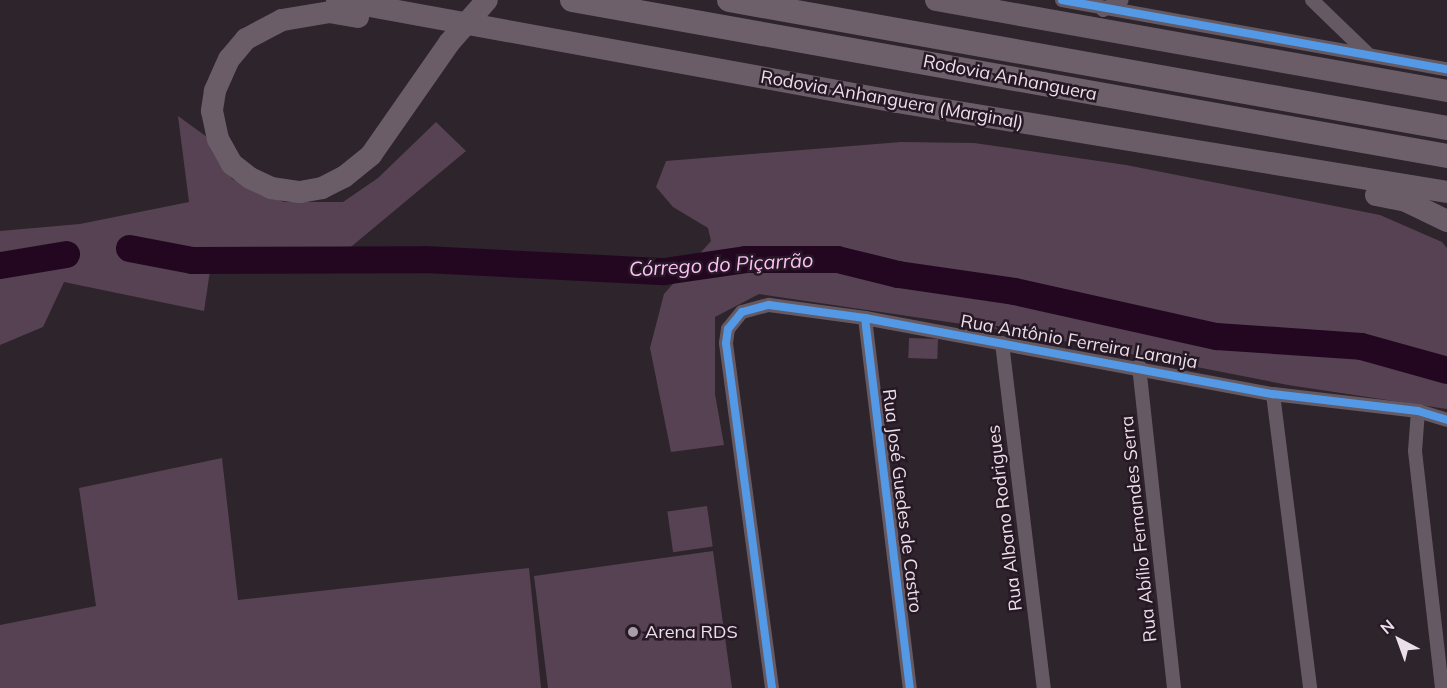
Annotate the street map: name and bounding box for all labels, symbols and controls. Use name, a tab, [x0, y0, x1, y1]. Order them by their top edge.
street label: Rodovia Anhanguera	[921, 51, 1099, 105]
street label: Rodovia Anhanguera (Marginal)	[759, 66, 1025, 134]
water label: Córrego do Piçarrão	[628, 247, 814, 281]
street label: Rua Antônio Ferreira Laranja	[959, 310, 1199, 374]
street label: Rua José Guedes de Castro	[878, 388, 926, 614]
street label: Rua Abílio Fernandes Serra	[1116, 415, 1162, 643]
street label: Rua Albano Rodrigues	[983, 424, 1027, 612]
north arrow	[1369, 610, 1429, 670]
text: N	[1376, 615, 1398, 638]
place label: Arena RDS	[645, 621, 738, 643]
marker: Arena RDS	[626, 625, 640, 639]

